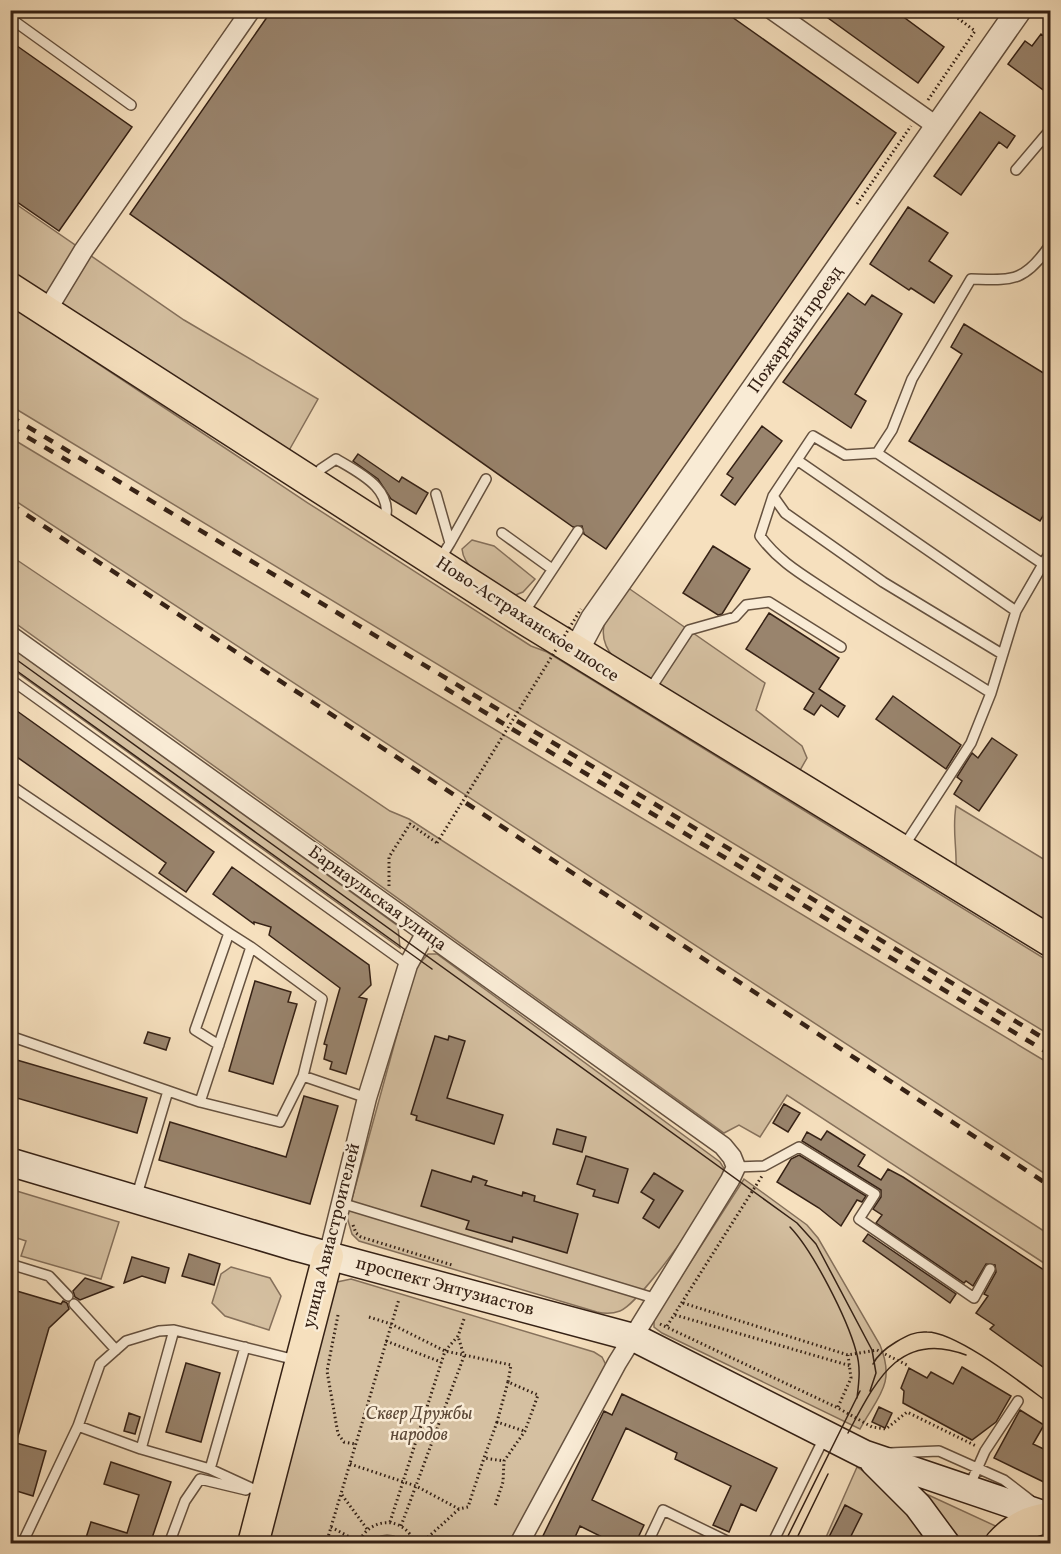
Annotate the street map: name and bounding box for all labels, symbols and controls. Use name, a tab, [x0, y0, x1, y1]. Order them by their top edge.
street label: Пожарный проезд	[743, 261, 849, 399]
street label: Ново-Астраханское шоссе	[430, 551, 624, 689]
street label: Барнаульская улица	[303, 840, 451, 958]
street label: улица Авиастроителей	[297, 1141, 367, 1331]
street label: проспект Энтузиастов	[353, 1251, 537, 1323]
park label: Сквер Дружбы народов	[366, 1402, 472, 1448]

